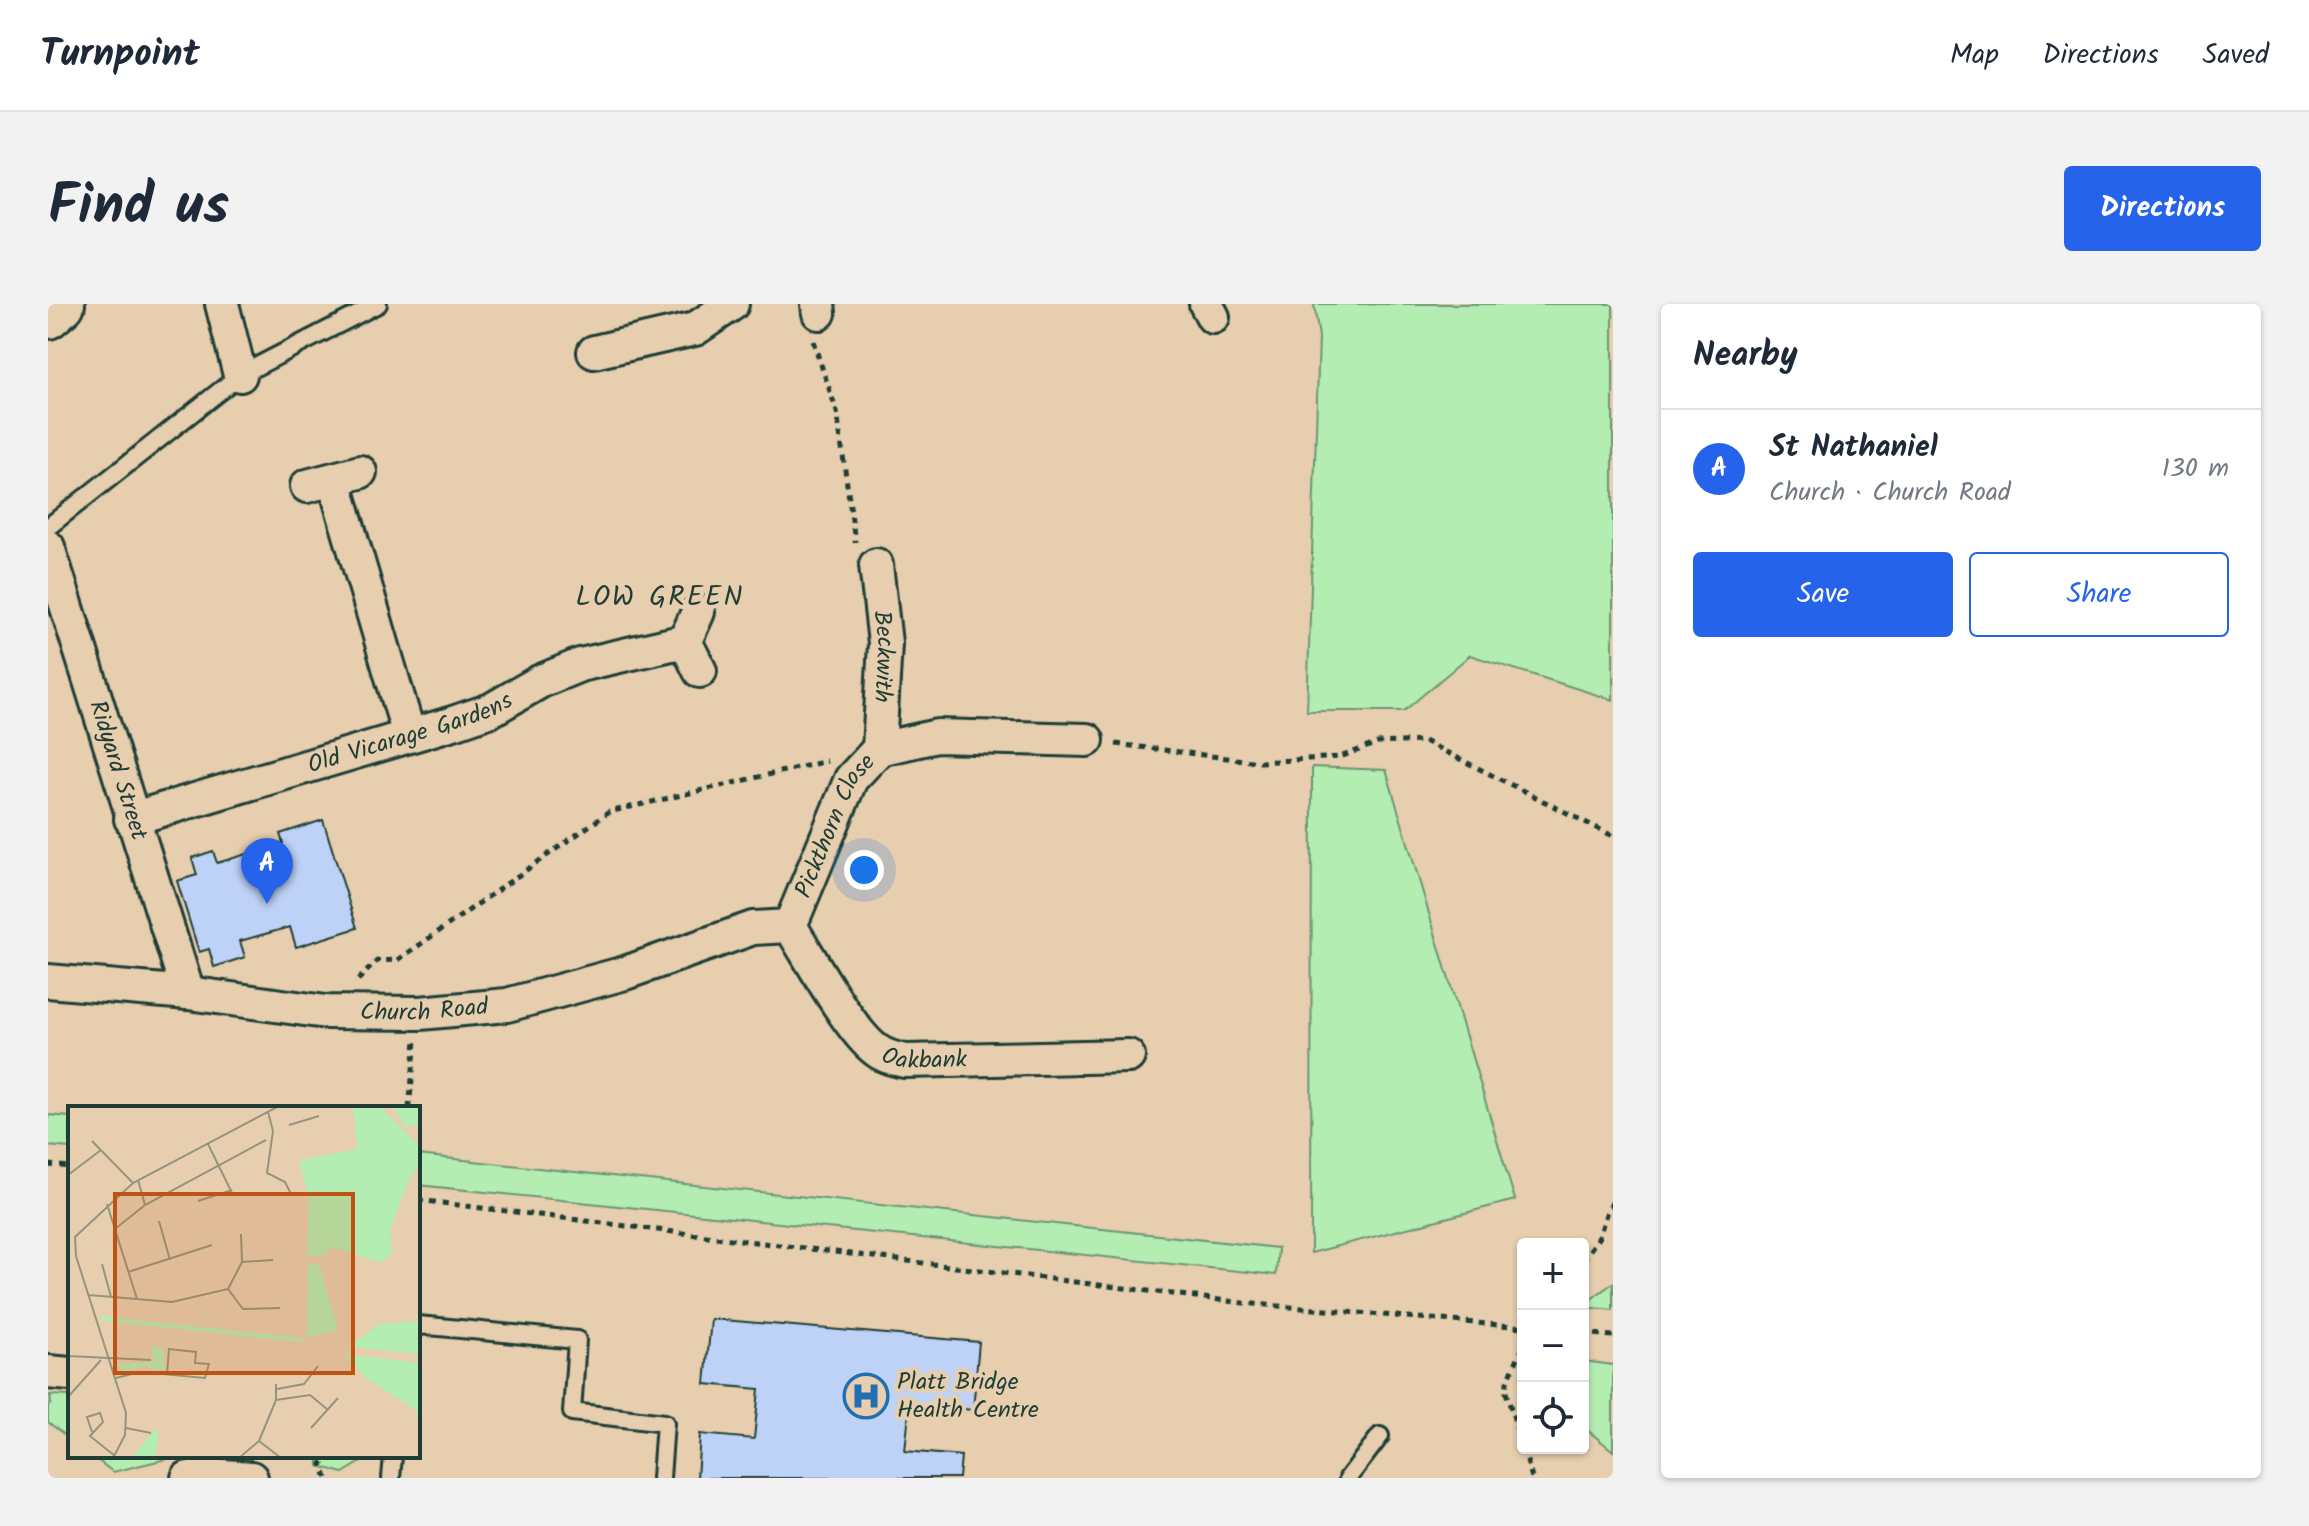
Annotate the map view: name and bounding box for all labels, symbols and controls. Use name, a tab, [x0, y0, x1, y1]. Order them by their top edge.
text: Turnpoint	[40, 25, 200, 85]
text: Map	[1950, 33, 1999, 78]
text: Directions	[2043, 33, 2159, 78]
text: Saved	[2203, 33, 2269, 78]
text: Find us	[48, 163, 229, 253]
button: Directions	[2064, 166, 2261, 251]
text: Nearby	[1693, 329, 1798, 383]
text: St Nathaniel	[1769, 424, 1938, 472]
text: A	[1711, 448, 1727, 490]
text: 130 m	[2162, 448, 2229, 490]
text: Church · Church Road	[1769, 472, 2011, 514]
button: Save	[1693, 552, 1953, 637]
button: Share	[1969, 552, 2229, 637]
district label: LOW GREEN	[576, 575, 744, 620]
street label: Beckwith	[862, 608, 905, 704]
street label: Old Vicarage Gardens	[303, 682, 520, 785]
street label: Ridyard Street	[78, 695, 159, 846]
street label: Pickthorn Close	[784, 744, 885, 904]
pin: A	[241, 838, 293, 904]
your location	[844, 850, 884, 890]
street label: Church Road	[360, 987, 491, 1033]
street label: Oakbank	[876, 1036, 968, 1081]
inset map	[68, 1106, 420, 1458]
map controls	[1517, 1238, 1589, 1454]
button: +	[1517, 1238, 1589, 1310]
button: −	[1517, 1310, 1589, 1382]
place label: Platt Bridge Health Centre	[897, 1363, 1039, 1430]
hospital icon: Platt Bridge Health Centre	[842, 1372, 890, 1420]
button: locate	[1517, 1382, 1589, 1454]

